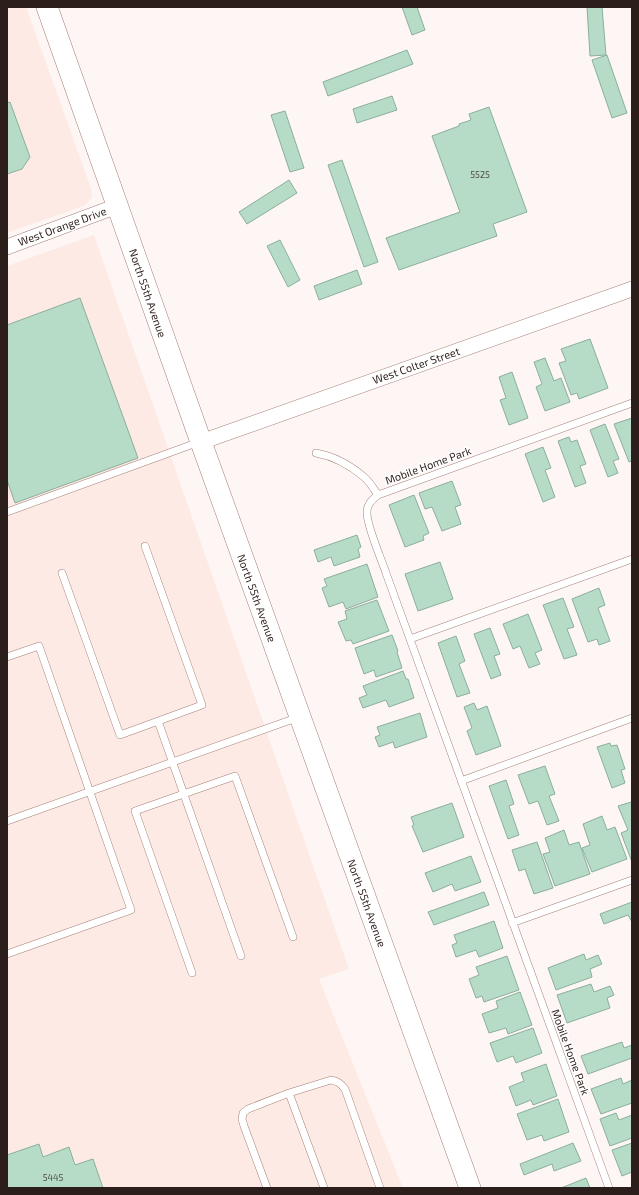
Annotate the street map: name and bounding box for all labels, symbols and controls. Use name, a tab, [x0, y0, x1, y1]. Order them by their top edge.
house number: 5525	[470, 169, 490, 180]
street label: West Orange Drive	[16, 204, 108, 248]
street label: North 55th Avenue	[127, 247, 169, 339]
street label: West Colter Street	[371, 344, 461, 386]
street label: Mobile Home Park	[383, 443, 473, 487]
street label: North 55th Avenue	[235, 552, 279, 644]
street label: North 55th Avenue	[345, 857, 389, 949]
street label: Mobile Home Park	[549, 1007, 593, 1097]
house number: 5445	[43, 1172, 64, 1183]

